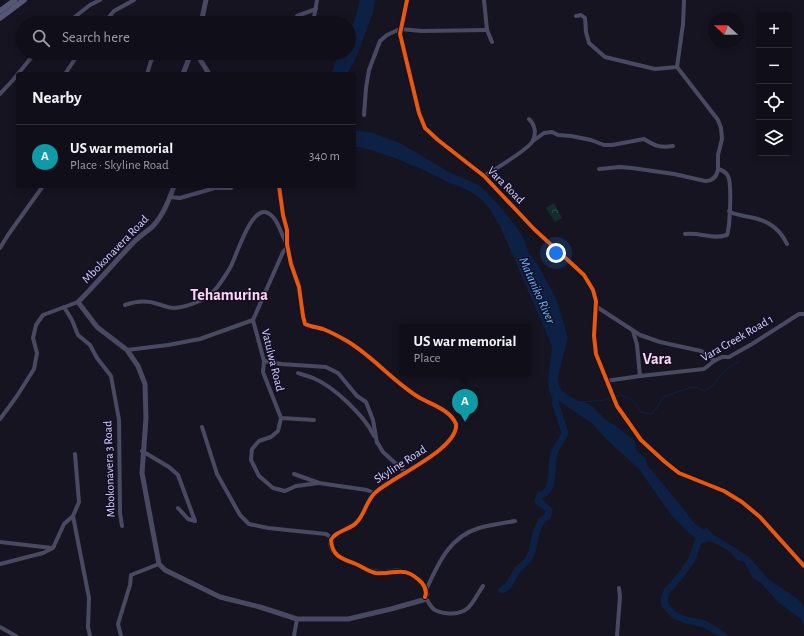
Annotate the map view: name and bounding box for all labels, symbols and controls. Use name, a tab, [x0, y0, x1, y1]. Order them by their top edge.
north arrow	[708, 12, 744, 48]
map controls	[756, 12, 792, 156]
button: +	[756, 12, 792, 48]
search box	[16, 16, 356, 60]
icon: search	[30, 27, 52, 49]
text: Search here	[62, 30, 130, 45]
button: −	[756, 48, 792, 84]
button: locate	[756, 84, 792, 120]
text: Nearby	[32, 89, 82, 106]
button: layers	[756, 120, 792, 156]
text: US war memorial	[70, 141, 173, 156]
text: A	[41, 150, 49, 163]
text: 340 m	[309, 150, 340, 163]
text: Place · Skyline Road	[70, 159, 169, 172]
street label: Vara Road	[485, 164, 527, 206]
street label: Mbokonavera Road	[80, 213, 150, 285]
your location	[546, 243, 566, 263]
water label: Mataniko River	[516, 255, 557, 326]
district label: Tehamurina	[190, 287, 268, 303]
street label: Vara Creek Road 1	[699, 313, 775, 363]
popup	[399, 324, 531, 376]
street label: Vatulwa Road	[259, 328, 287, 392]
text: US war memorial	[413, 334, 517, 349]
district label: Vara	[642, 351, 672, 367]
text: Place	[413, 352, 440, 365]
pin: A	[452, 389, 478, 422]
street label: Mbokonavera 3 Road	[101, 420, 117, 518]
street label: Skyline Road	[372, 443, 429, 486]

